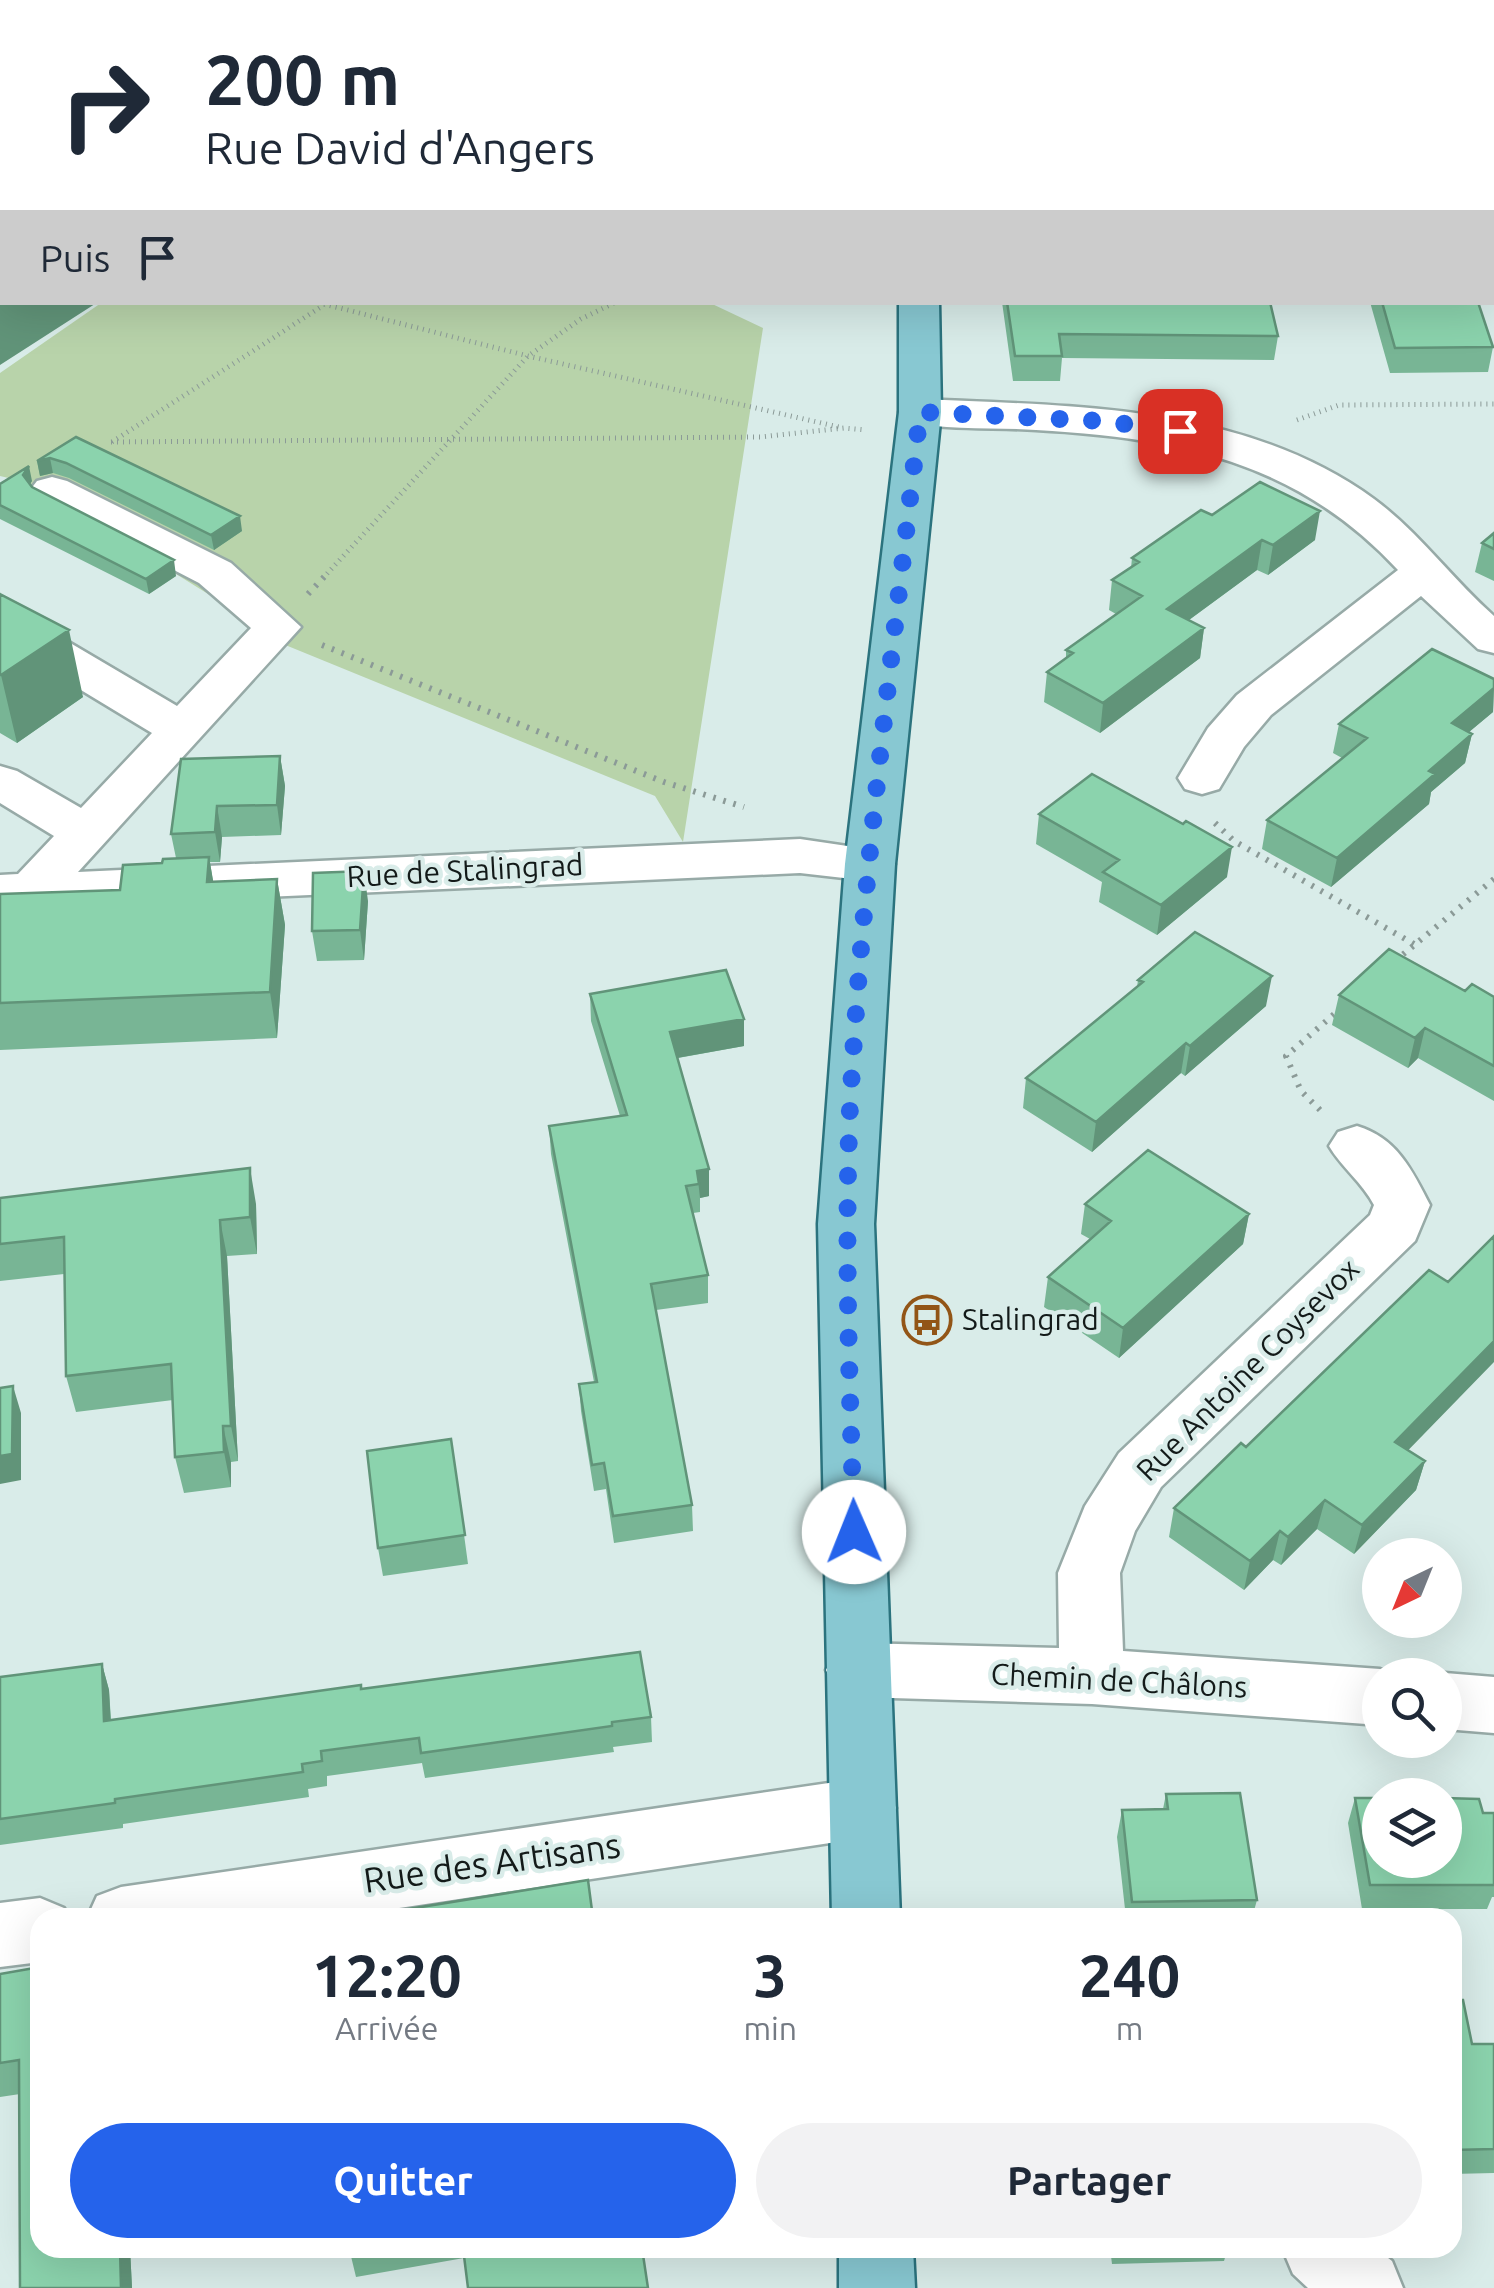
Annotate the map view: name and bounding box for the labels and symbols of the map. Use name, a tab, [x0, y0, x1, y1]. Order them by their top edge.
pin	[1138, 389, 1223, 474]
street label: Rue de Stalingrad	[346, 847, 584, 893]
street label: Rue Antoine Coysevox	[1129, 1251, 1365, 1487]
bus stop icon: Stalingrad	[901, 1294, 953, 1346]
place label: Stalingrad	[962, 1302, 1099, 1336]
position arrow	[802, 1480, 906, 1584]
north arrow	[1362, 1538, 1462, 1638]
street label: Chemin de Châlons	[990, 1656, 1248, 1704]
street label: Rue des Artisans	[361, 1824, 623, 1900]

